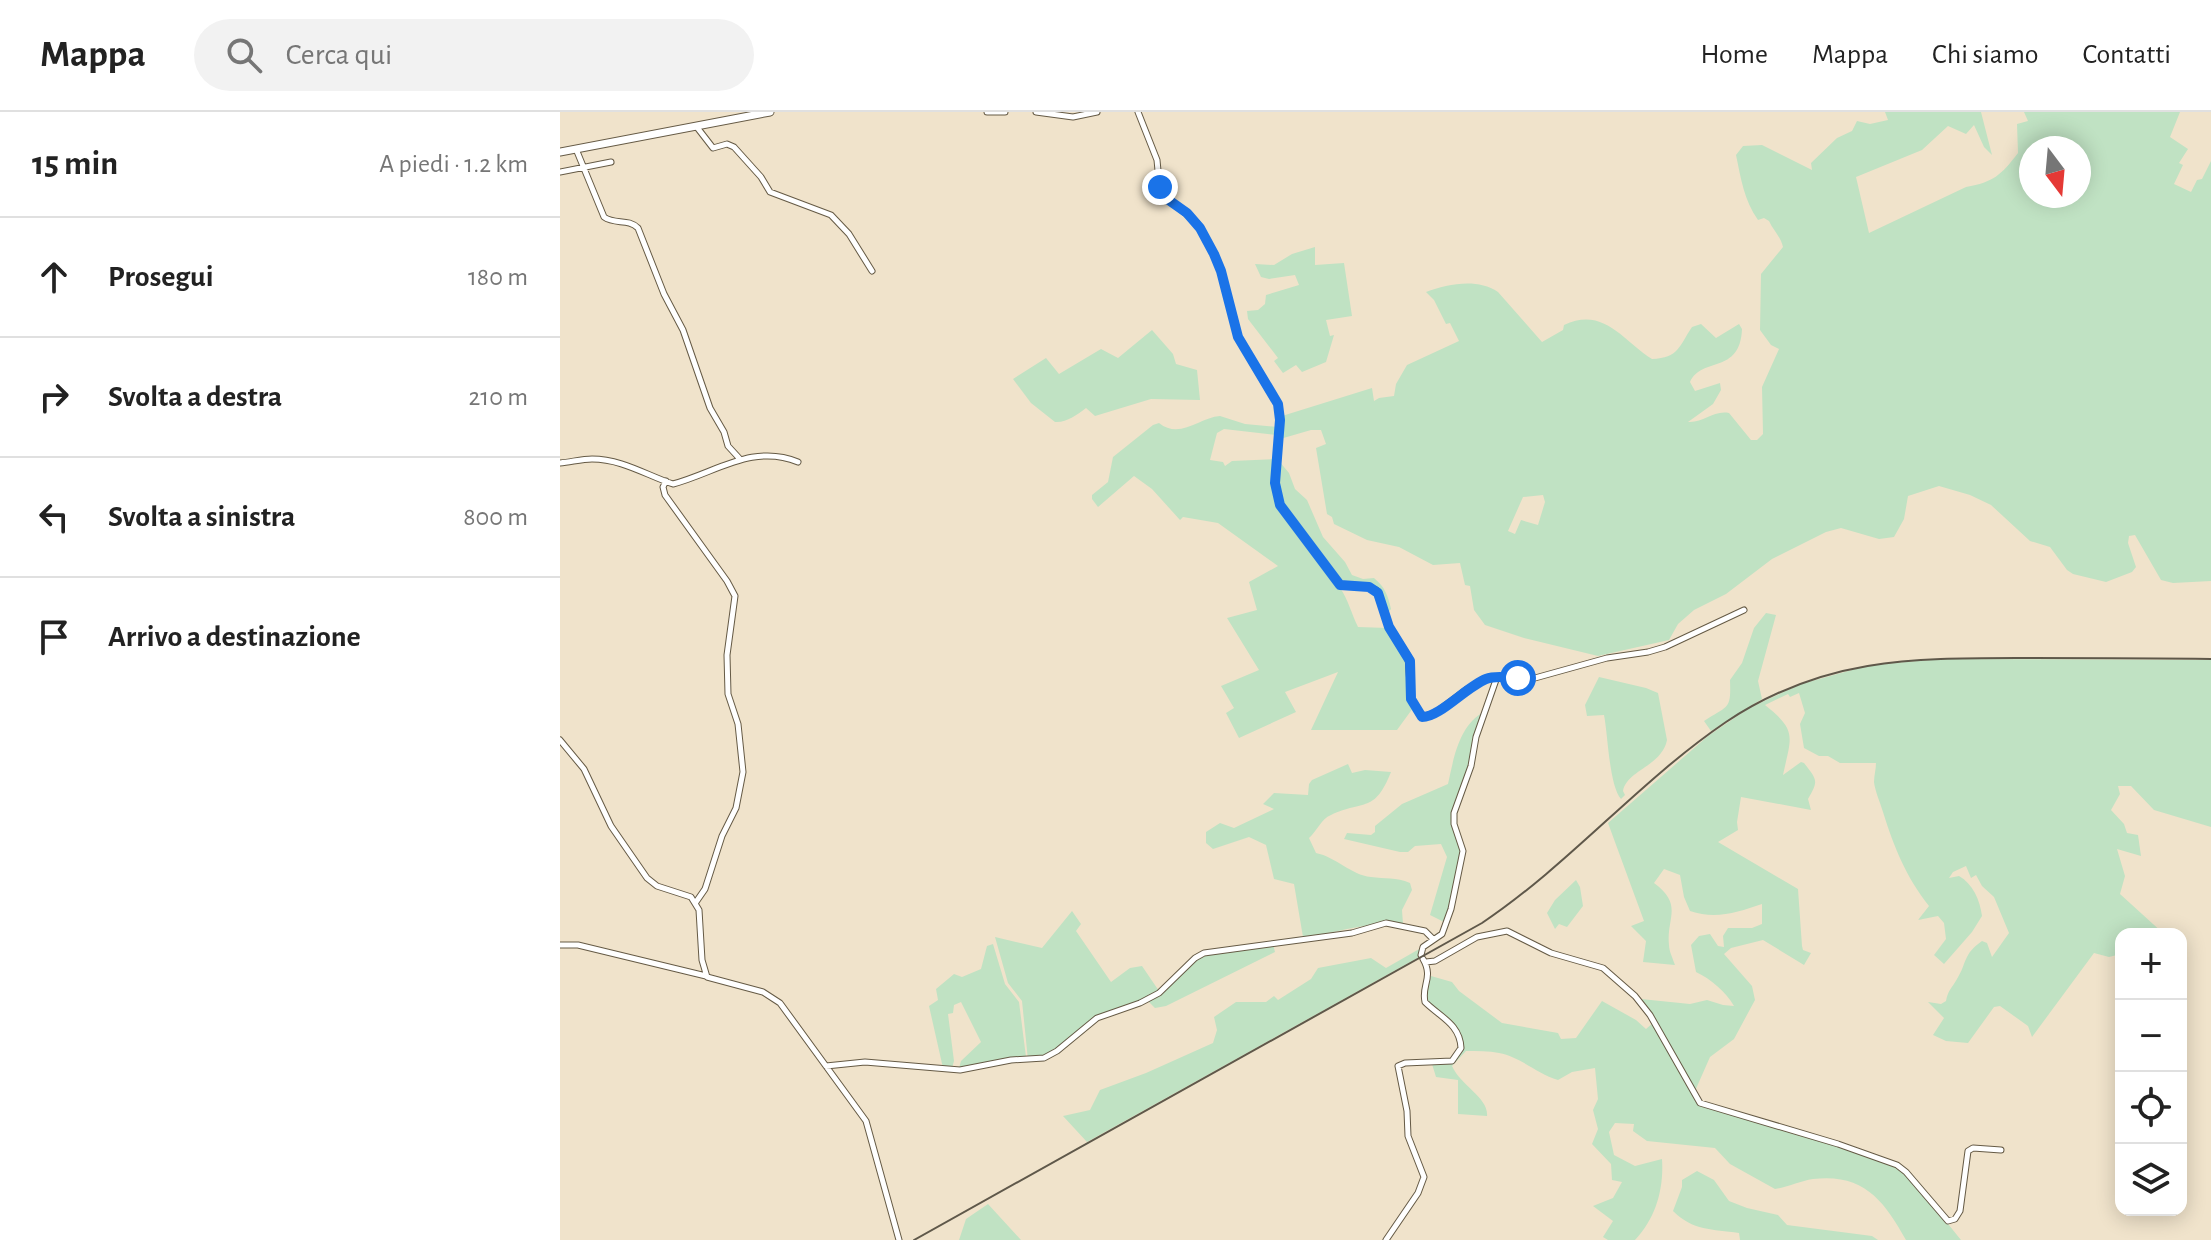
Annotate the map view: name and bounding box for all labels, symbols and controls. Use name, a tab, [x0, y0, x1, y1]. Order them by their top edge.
search box	[194, 19, 754, 91]
icon: search	[222, 33, 266, 77]
text: Mappa	[40, 36, 146, 74]
text: Cerca qui	[286, 40, 392, 70]
text: Home	[1701, 41, 1768, 69]
text: Mappa	[1812, 41, 1888, 69]
text: Chi siamo	[1932, 41, 2039, 69]
text: Contatti	[2083, 41, 2171, 69]
north arrow	[2019, 136, 2091, 208]
text: 15 min	[32, 147, 118, 181]
text: A piedi · 1.2 km	[379, 151, 528, 177]
route end	[1142, 169, 1178, 205]
icon: ahead	[32, 255, 76, 299]
text: Prosegui	[108, 262, 214, 292]
text: 180 m	[468, 264, 528, 290]
icon: right	[32, 375, 76, 419]
text: Svolta a destra	[108, 382, 282, 412]
text: 210 m	[468, 384, 528, 410]
icon: left	[32, 495, 76, 539]
text: Svolta a sinistra	[108, 502, 295, 532]
text: 800 m	[463, 504, 528, 530]
icon: arrive	[32, 615, 76, 659]
text: Arrivo a destinazione	[108, 622, 361, 652]
route start	[1500, 660, 1536, 696]
map controls	[2115, 928, 2187, 1216]
button: +	[2115, 928, 2187, 1000]
button: −	[2115, 1000, 2187, 1072]
button: locate	[2115, 1072, 2187, 1144]
button: layers	[2115, 1144, 2187, 1216]

